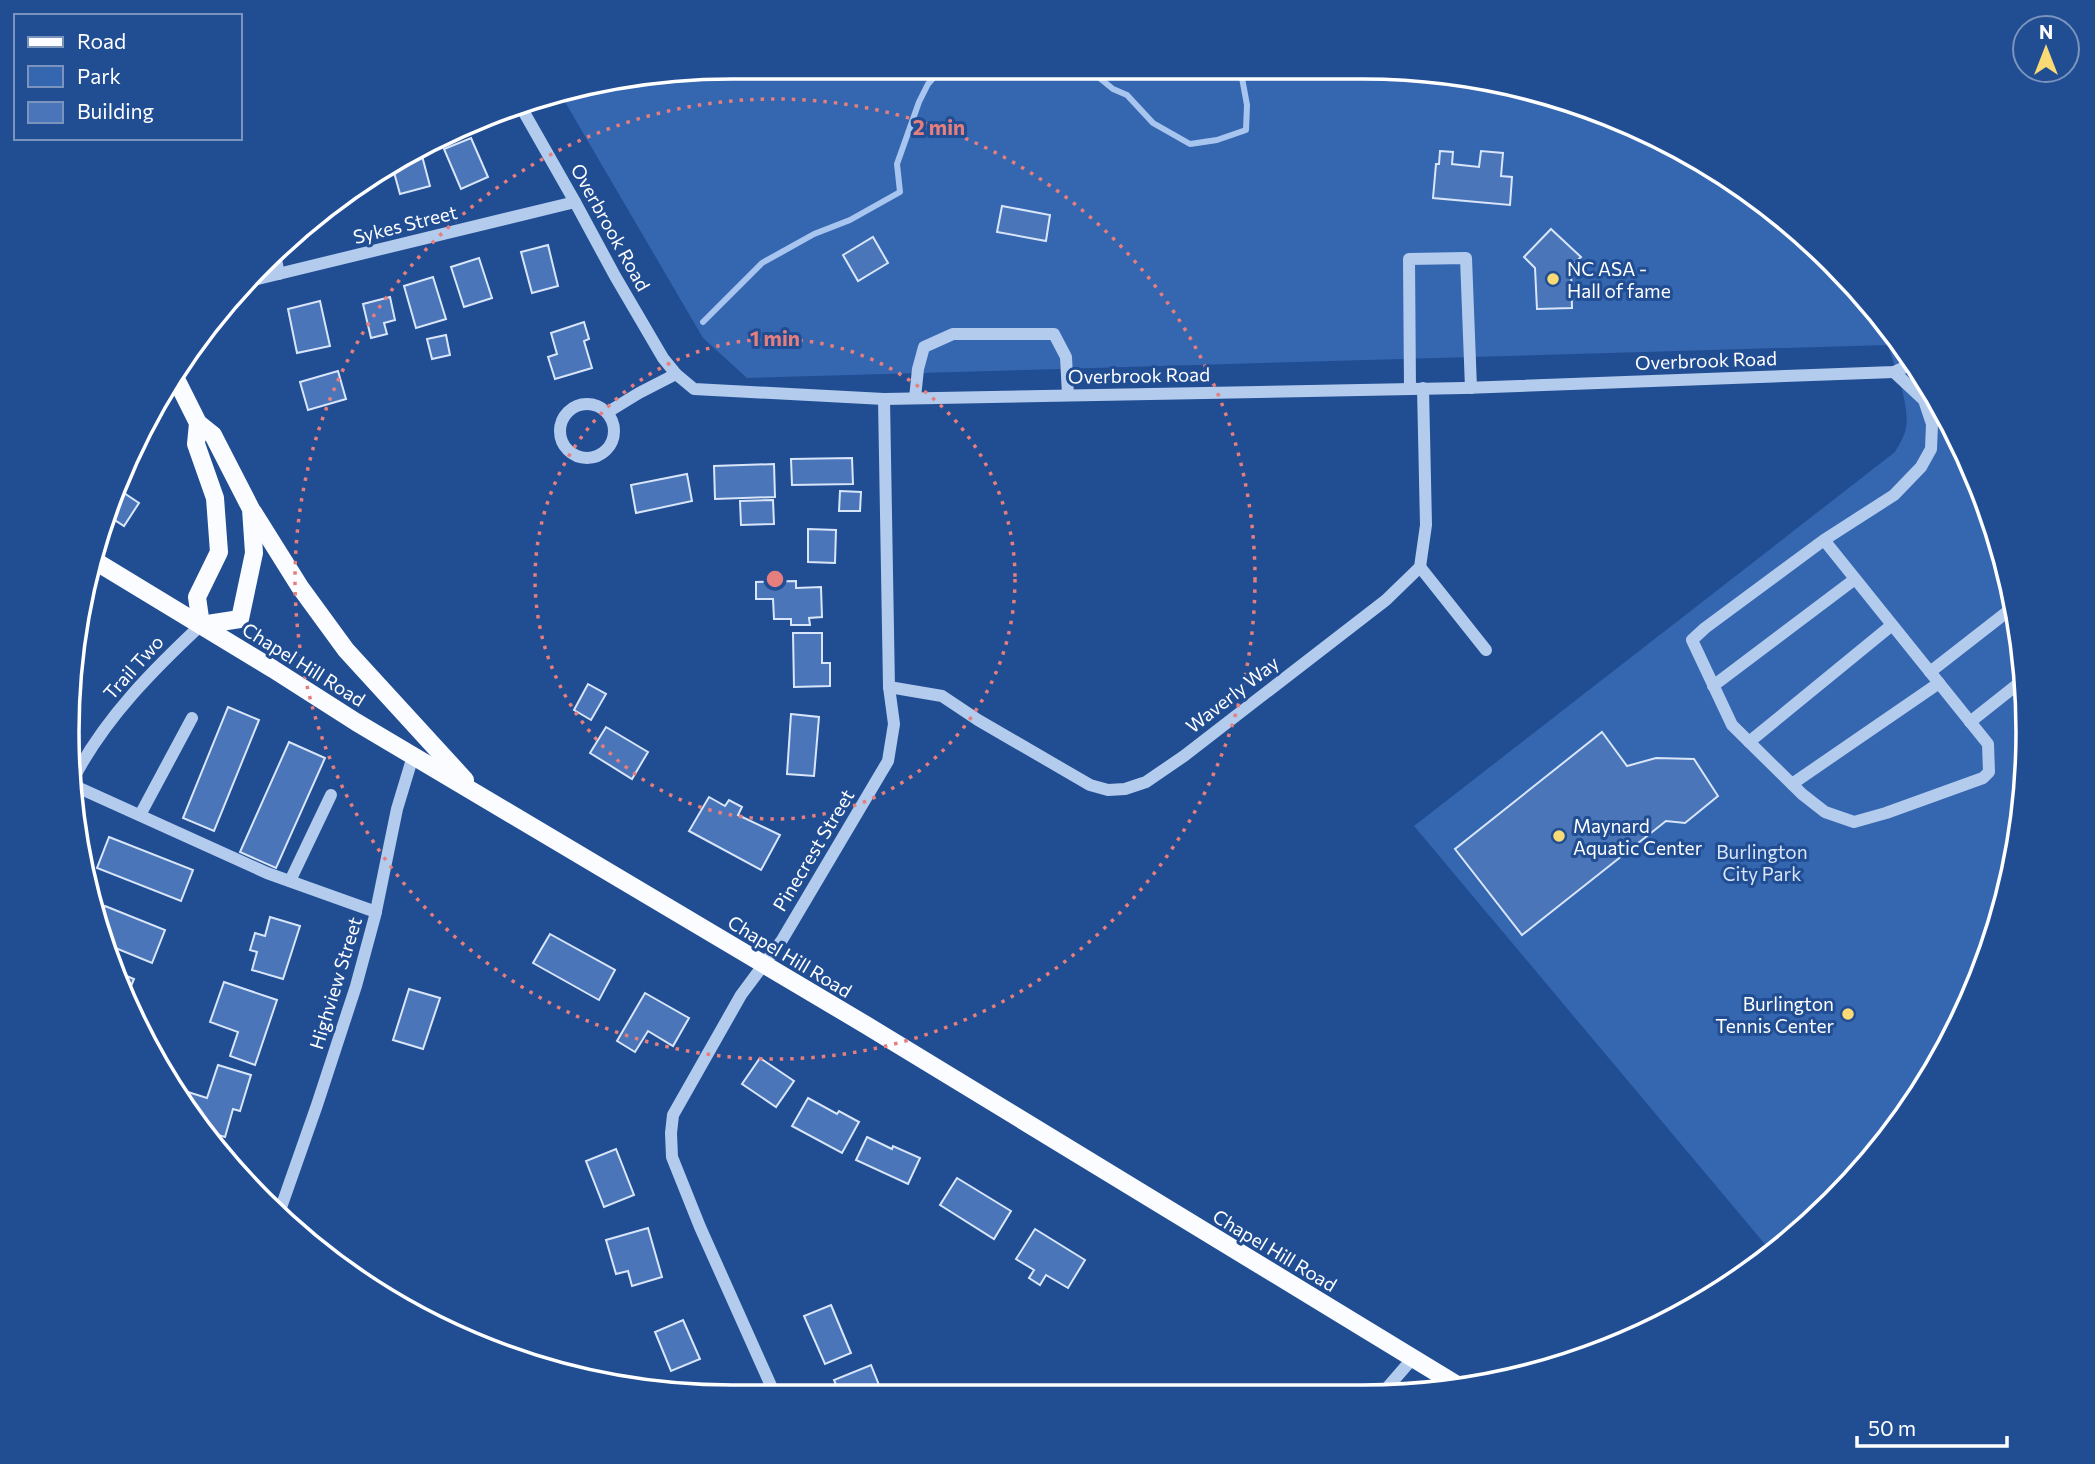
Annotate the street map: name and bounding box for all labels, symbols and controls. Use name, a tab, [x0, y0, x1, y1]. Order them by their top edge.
legend	[14, 14, 242, 140]
north arrow	[2011, 14, 2081, 84]
text: N	[2039, 20, 2053, 43]
text: Road	[77, 28, 126, 53]
text: Park	[77, 63, 121, 88]
text: Building	[77, 98, 154, 123]
text: 2 min	[913, 114, 965, 139]
street label: Overbrook Road	[567, 159, 655, 295]
street label: Sykes Street	[351, 200, 460, 248]
place label: NC ASA - Hall of fame	[1567, 257, 1671, 302]
marker: NC ASA - Hall of fame	[1545, 271, 1561, 287]
text: 1 min	[750, 325, 800, 350]
street label: Overbrook Road	[1635, 346, 1777, 374]
street label: Overbrook Road	[1068, 362, 1210, 388]
centre of rings	[763, 567, 787, 591]
street label: Chapel Hill Road	[238, 617, 370, 711]
street label: Trail Two	[98, 630, 168, 704]
street label: Waverly Way	[1181, 651, 1283, 737]
street label: Pinecrest Street	[768, 785, 859, 915]
place label: Maynard Aquatic Center	[1573, 814, 1703, 859]
marker: Maynard Aquatic Center	[1551, 828, 1567, 844]
park label: Burlington City Park	[1716, 840, 1808, 885]
street label: Chapel Hill Road	[724, 910, 856, 1002]
street label: Highview Street	[304, 914, 366, 1052]
place label: Burlington Tennis Center	[1715, 992, 1834, 1037]
marker: Burlington Tennis Center	[1840, 1006, 1856, 1022]
street label: Chapel Hill Road	[1209, 1204, 1341, 1296]
scale bar	[1857, 1404, 2008, 1448]
text: 50 m	[1868, 1415, 1916, 1440]

